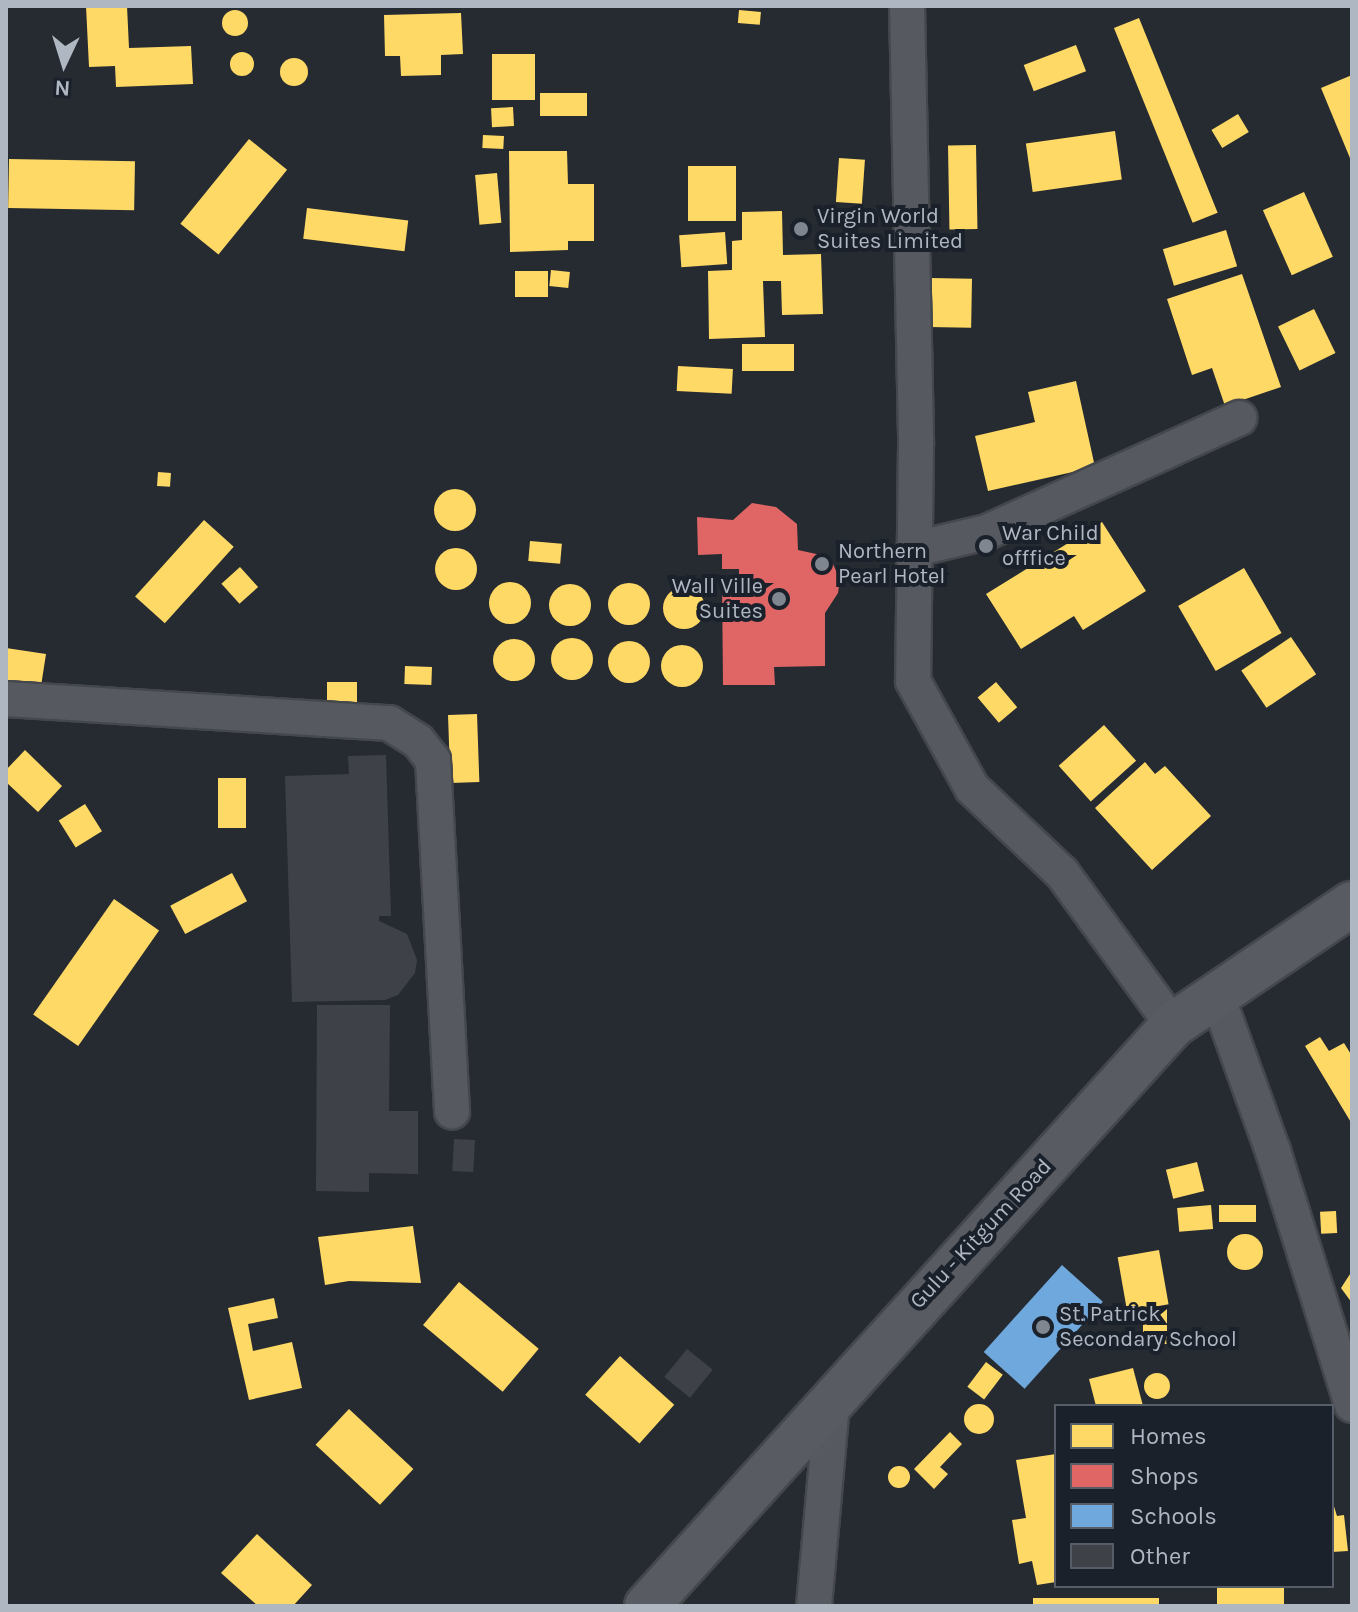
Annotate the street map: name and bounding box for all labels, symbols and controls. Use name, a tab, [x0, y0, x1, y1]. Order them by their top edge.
north arrow	[24, 24, 104, 104]
text: N	[54, 74, 71, 101]
place label: Virgin World Suites Limited	[817, 203, 963, 254]
marker: Virgin World Suites Limited	[792, 220, 810, 238]
place label: War Child offfice	[1002, 520, 1099, 572]
marker: War Child offfice	[977, 537, 995, 555]
place label: Northern Pearl Hotel	[838, 538, 945, 590]
marker: Northern Pearl Hotel	[813, 555, 831, 573]
place label: Wall Ville Suites	[672, 573, 763, 624]
marker: Wall Ville Suites	[770, 590, 788, 608]
street label: Gulu - Kitgum Road	[905, 1154, 1057, 1314]
place label: St. Patrick Secondary School	[1059, 1301, 1237, 1352]
marker: St. Patrick Secondary School	[1034, 1318, 1052, 1336]
legend	[1054, 1404, 1334, 1588]
text: Homes	[1130, 1422, 1207, 1450]
text: Shops	[1130, 1462, 1199, 1490]
text: Schools	[1130, 1502, 1217, 1530]
text: Other	[1130, 1542, 1190, 1570]

